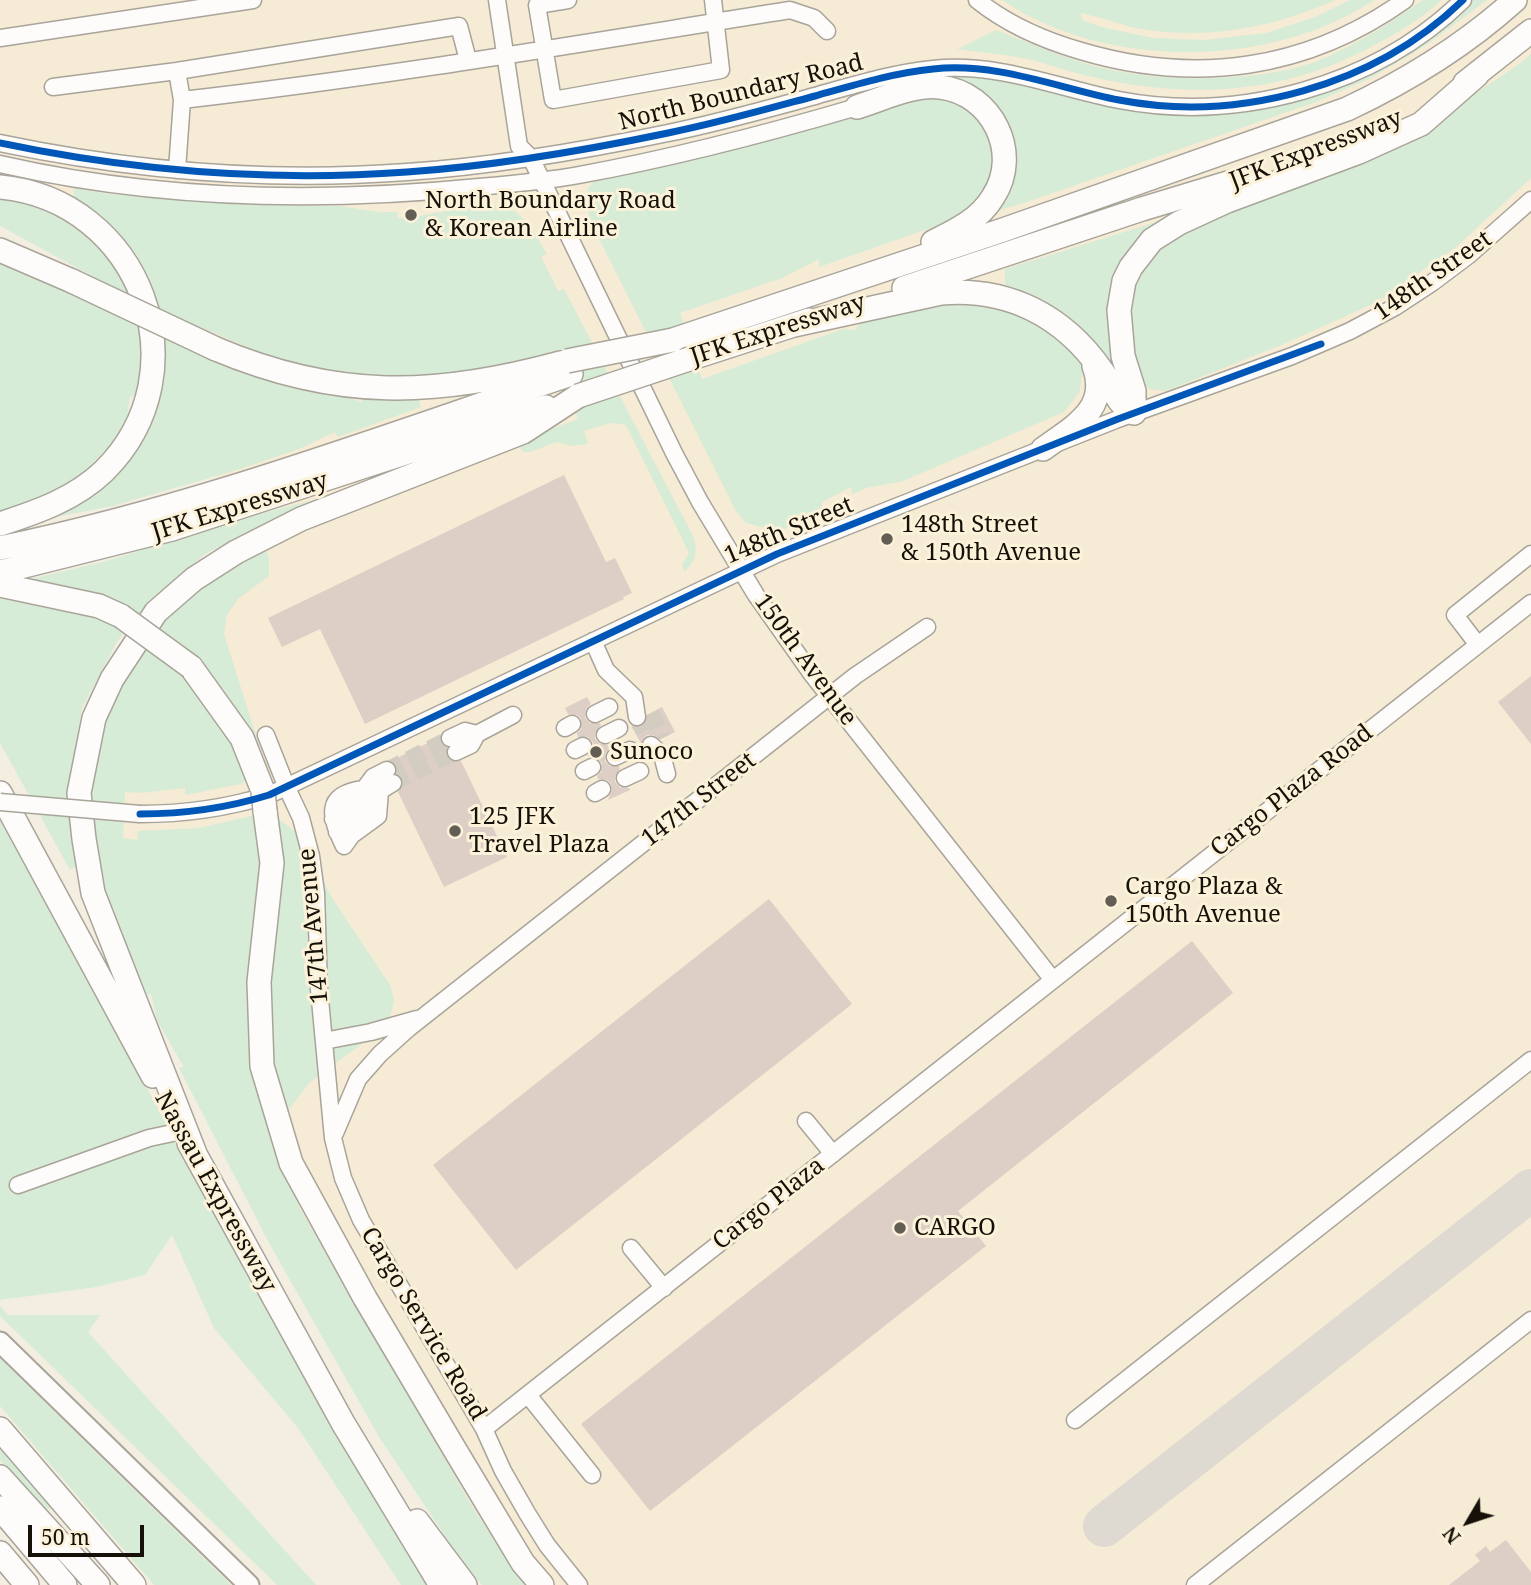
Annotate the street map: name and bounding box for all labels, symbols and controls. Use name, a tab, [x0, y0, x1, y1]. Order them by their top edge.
street label: North Boundary Road	[616, 49, 866, 137]
street label: JFK Expressway	[1226, 104, 1406, 196]
place label: North Boundary Road & Korean Airline	[425, 187, 676, 243]
marker: North Boundary Road & Korean Airline	[403, 207, 419, 223]
street label: 148th Street	[1369, 225, 1497, 327]
street label: JFK Expressway	[687, 288, 869, 372]
street label: JFK Expressway	[149, 467, 331, 547]
street label: 148th Street	[720, 491, 858, 571]
place label: 148th Street & 150th Avenue	[901, 511, 1081, 567]
marker: 148th Street & 150th Avenue	[879, 531, 895, 547]
street label: 150th Avenue	[748, 588, 862, 732]
street label: Cargo Plaza Road	[1205, 719, 1379, 863]
place label: Sunoco	[610, 738, 693, 766]
marker: Sunoco	[588, 744, 604, 760]
street label: 147th Street	[636, 746, 762, 854]
place label: 125 JFK Travel Plaza	[469, 803, 610, 859]
marker: 125 JFK Travel Plaza	[447, 823, 463, 839]
street label: 147th Avenue	[293, 847, 335, 1005]
place label: Cargo Plaza & 150th Avenue	[1125, 873, 1283, 929]
marker: Cargo Plaza & 150th Avenue	[1103, 893, 1119, 909]
street label: Nassau Expressway	[148, 1087, 282, 1297]
street label: Cargo Plaza	[707, 1151, 831, 1257]
place label: CARGO	[914, 1214, 996, 1242]
marker: CARGO	[892, 1220, 908, 1236]
street label: Cargo Service Road	[354, 1222, 492, 1426]
north arrow	[1433, 1487, 1503, 1557]
scale bar	[32, 1512, 147, 1556]
text: N	[1437, 1521, 1467, 1549]
text: 50 m	[41, 1523, 90, 1551]

